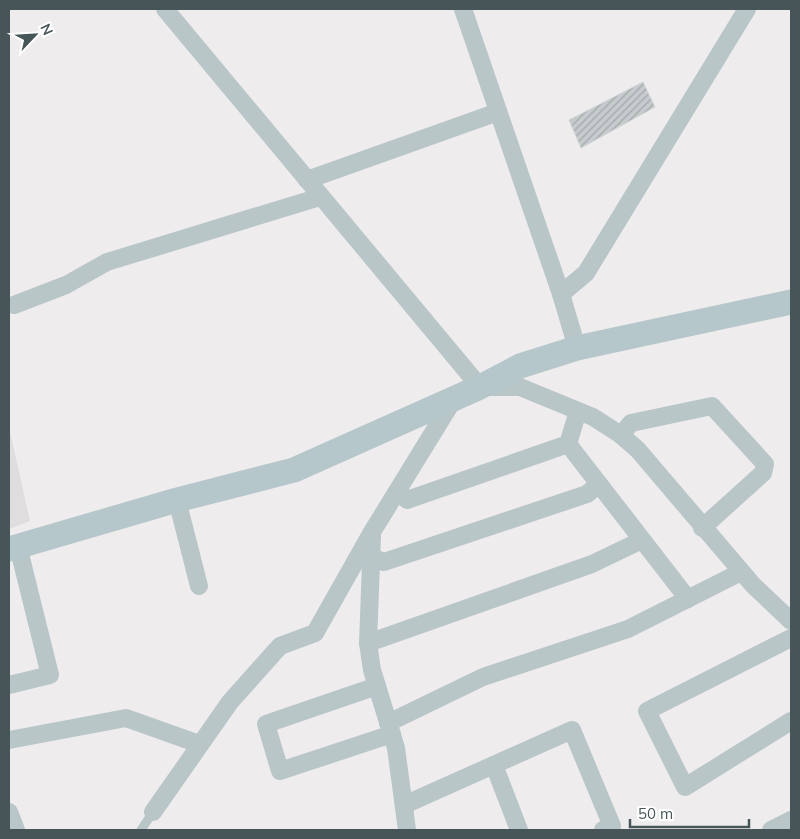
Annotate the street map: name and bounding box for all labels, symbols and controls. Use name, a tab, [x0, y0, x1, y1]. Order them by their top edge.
north arrow	[10, 10, 60, 60]
text: N	[36, 21, 57, 38]
scale bar	[630, 796, 749, 828]
text: 50 m	[638, 804, 673, 823]

